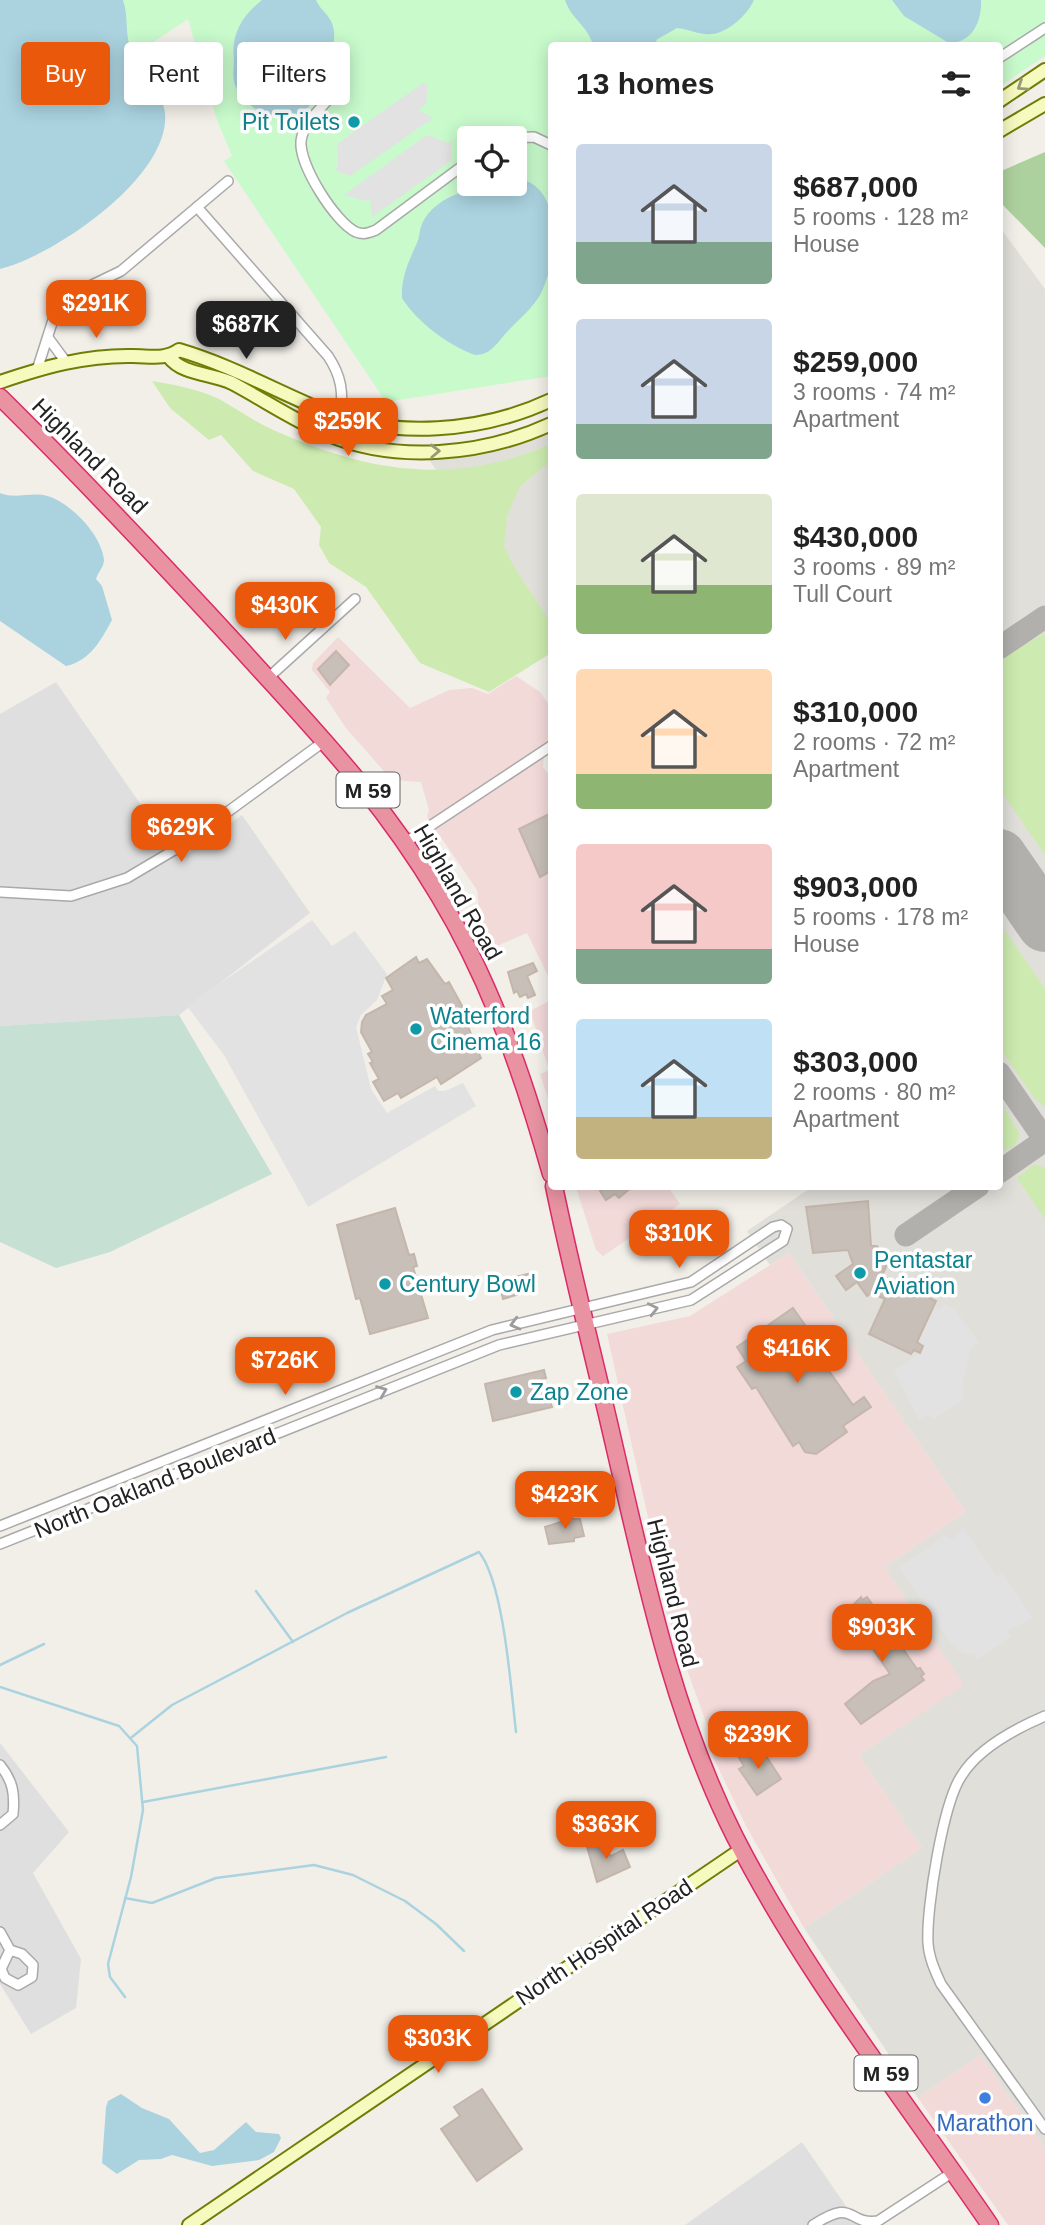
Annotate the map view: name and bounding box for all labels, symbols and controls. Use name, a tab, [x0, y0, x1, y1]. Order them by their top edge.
chip: Buy	[21, 42, 110, 105]
chip: Rent	[124, 42, 223, 105]
chip: Filters	[237, 42, 350, 105]
icon: filters	[937, 65, 975, 103]
text: 13 homes	[576, 67, 714, 100]
one-way arrow	[1017, 77, 1030, 90]
place label: Pit Toilets	[242, 109, 340, 135]
marker: Pit Toilets	[346, 114, 362, 130]
map controls	[457, 126, 527, 196]
button: locate	[457, 126, 527, 196]
text: $687,000	[793, 170, 918, 203]
icon: home	[632, 172, 716, 256]
text: 5 rooms · 128 m²	[793, 204, 968, 230]
text: House	[793, 231, 859, 257]
pin: $291K	[47, 280, 145, 340]
text: $291K	[62, 290, 130, 316]
pin: $687K	[197, 302, 295, 361]
text: $687K	[212, 311, 280, 337]
text: $259,000	[793, 345, 918, 378]
icon: home	[632, 347, 716, 431]
text: 3 rooms · 74 m²	[793, 379, 955, 405]
street label: Highland Road	[27, 393, 153, 519]
pin: $259K	[299, 398, 397, 458]
text: Apartment	[793, 406, 899, 432]
text: $259K	[314, 408, 382, 434]
one-way arrow	[430, 444, 441, 459]
text: $430,000	[793, 520, 918, 553]
icon: home	[632, 522, 716, 606]
text: 3 rooms · 89 m²	[793, 554, 955, 580]
text: Tull Court	[793, 581, 892, 607]
pin: $430K	[236, 582, 334, 642]
text: $430K	[251, 592, 319, 618]
text: $310,000	[793, 695, 918, 728]
icon: home	[632, 697, 716, 781]
text: 2 rooms · 72 m²	[793, 729, 955, 755]
text: Apartment	[793, 756, 899, 782]
road number: M 59	[336, 772, 400, 808]
pin: $629K	[132, 804, 230, 864]
text: $629K	[147, 814, 215, 840]
street label: Highland Road	[409, 820, 507, 964]
text: $903,000	[793, 870, 918, 903]
icon: home	[632, 872, 716, 956]
text: 5 rooms · 178 m²	[793, 904, 968, 930]
text: House	[793, 931, 859, 957]
place label: Waterford Cinema 16	[430, 1003, 541, 1055]
marker: Waterford Cinema 16	[408, 1021, 424, 1037]
text: $303,000	[793, 1045, 918, 1078]
icon: home	[632, 1047, 716, 1131]
text: 2 rooms · 80 m²	[793, 1079, 955, 1105]
text: Apartment	[793, 1106, 899, 1132]
pin: $310K	[630, 1210, 728, 1270]
text: $310K	[645, 1220, 713, 1246]
place label: Pentastar Aviation	[874, 1247, 973, 1299]
marker: Pentastar Aviation	[852, 1265, 868, 1281]
place label: Century Bowl	[399, 1271, 536, 1297]
marker: Century Bowl	[377, 1276, 393, 1292]
one-way arrow	[646, 1303, 658, 1318]
one-way arrow	[509, 1315, 521, 1330]
pin: $416K	[748, 1326, 846, 1385]
text: $416K	[763, 1335, 831, 1361]
pin: $726K	[236, 1338, 334, 1397]
text: $726K	[251, 1347, 319, 1373]
place label: Zap Zone	[530, 1379, 628, 1405]
marker: Zap Zone	[508, 1384, 524, 1400]
one-way arrow	[375, 1386, 387, 1400]
street label: North Oakland Boulevard	[30, 1423, 280, 1543]
pin: $423K	[516, 1472, 614, 1531]
text: $423K	[531, 1481, 599, 1507]
street label: Highland Road	[642, 1516, 704, 1670]
pin: $903K	[833, 1604, 931, 1664]
text: $903K	[848, 1614, 916, 1640]
pin: $239K	[709, 1712, 807, 1771]
text: $239K	[724, 1721, 792, 1747]
pin: $363K	[557, 1801, 655, 1861]
text: $363K	[572, 1811, 640, 1837]
street label: North Hospital Road	[511, 1873, 697, 2011]
pin: $303K	[389, 2016, 487, 2075]
text: $303K	[404, 2025, 472, 2051]
road number: M 59	[854, 2056, 917, 2090]
marker: Marathon	[977, 2090, 993, 2106]
place label: Marathon	[936, 2110, 1034, 2136]

